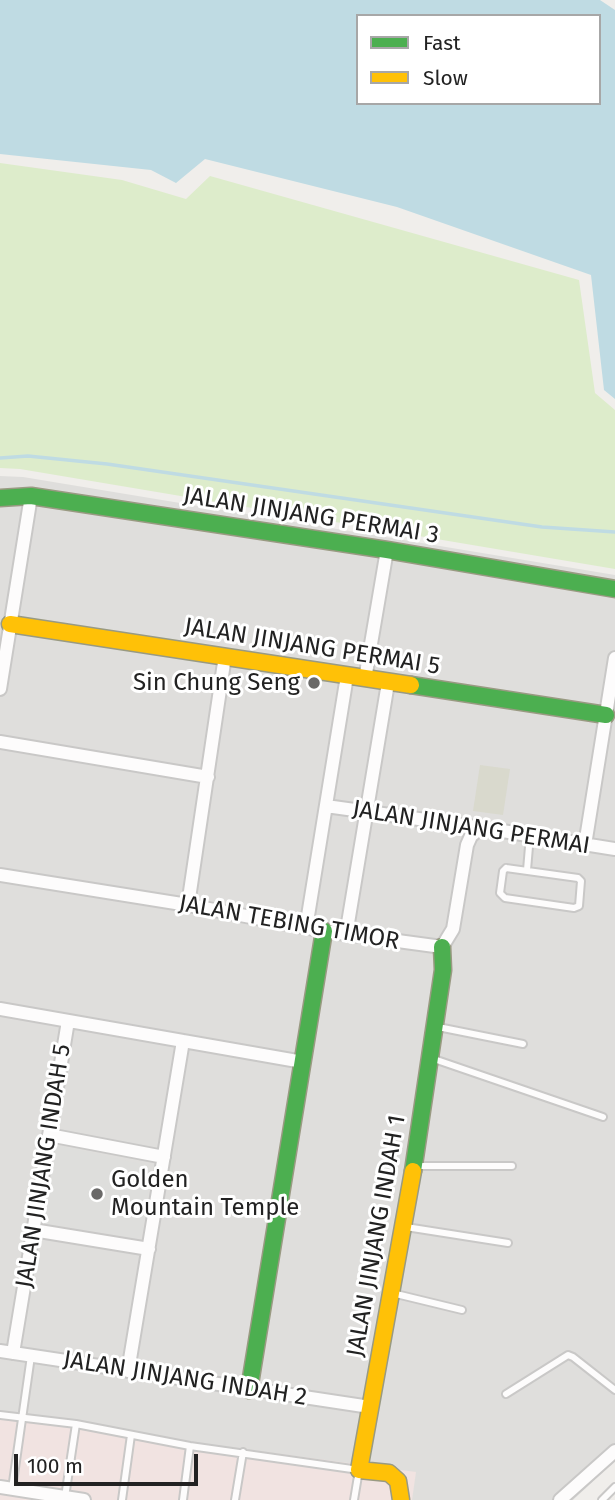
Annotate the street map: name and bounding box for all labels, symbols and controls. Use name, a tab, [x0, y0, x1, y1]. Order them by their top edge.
legend	[356, 14, 601, 105]
text: Fast	[423, 30, 461, 56]
text: Slow	[423, 65, 468, 91]
street label: JALAN JINJANG PERMAI 3	[181, 482, 441, 550]
street label: JALAN JINJANG PERMAI 5	[182, 613, 442, 681]
place label: Sin Chung Seng	[133, 669, 300, 697]
marker: Sin Chung Seng	[306, 675, 322, 691]
street label: JALAN JINJANG PERMAI	[350, 795, 592, 861]
street label: JALAN TEBING TIMOR	[177, 889, 401, 957]
street label: JALAN JINJANG INDAH 5	[11, 1042, 77, 1290]
street label: JALAN JINJANG INDAH 1	[342, 1113, 412, 1359]
place label: Golden Mountain Temple	[111, 1166, 299, 1222]
marker: Golden Mountain Temple	[89, 1186, 105, 1202]
street label: JALAN JINJANG INDAH 2	[61, 1346, 309, 1412]
scale bar	[18, 1440, 201, 1484]
text: 100 m	[27, 1453, 83, 1479]

